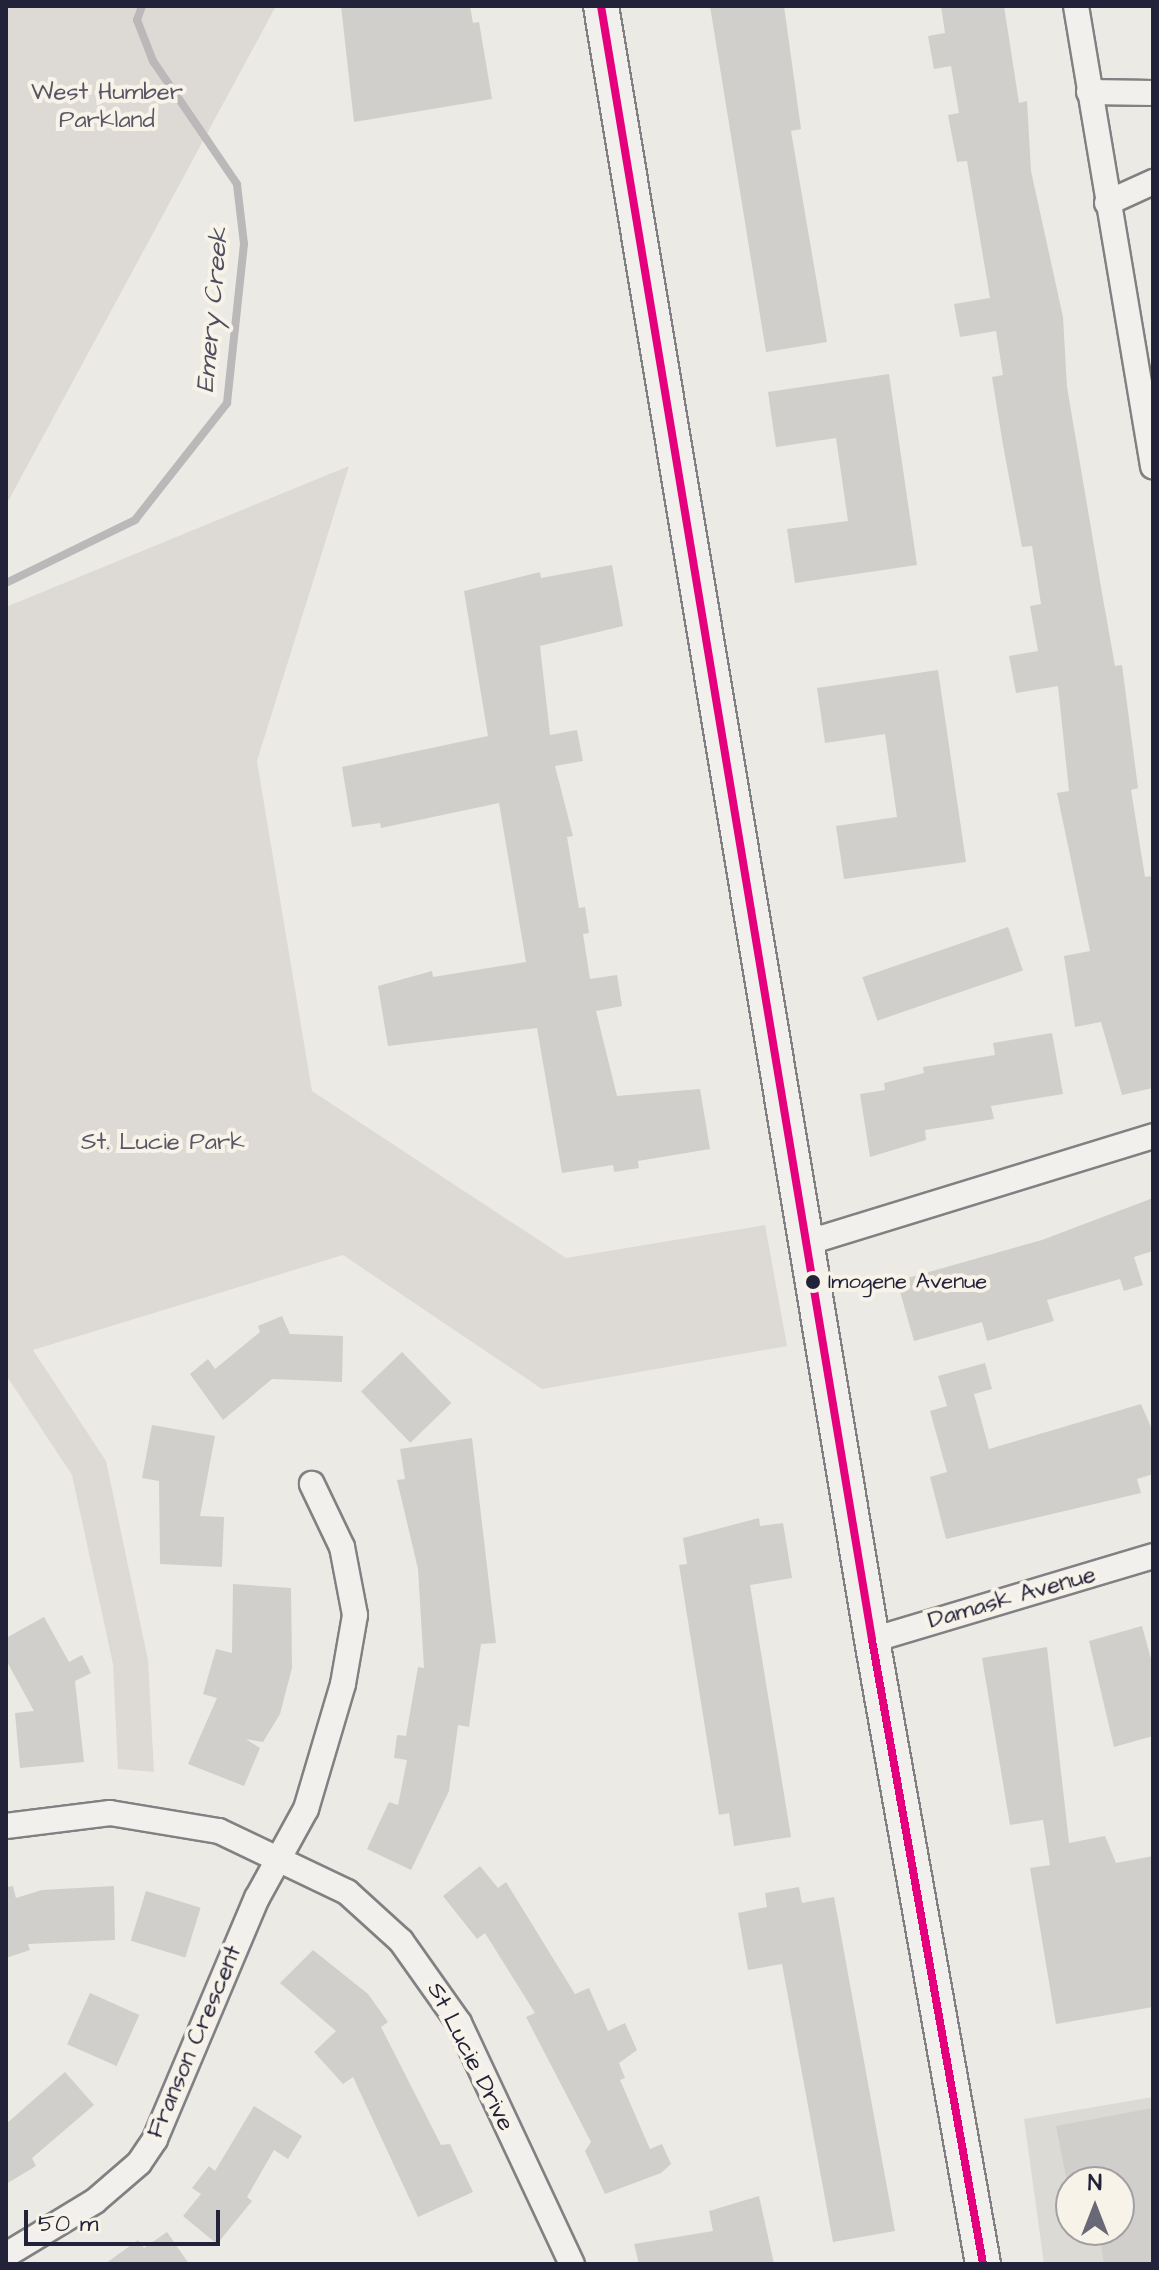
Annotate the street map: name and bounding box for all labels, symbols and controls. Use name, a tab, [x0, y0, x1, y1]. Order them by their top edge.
park label: West Humber Parkland	[31, 79, 183, 135]
water label: Emery Creek	[190, 226, 236, 394]
park label: St. Lucie Park	[81, 1129, 245, 1157]
place label: Imogene Avenue	[828, 1269, 987, 1295]
marker: Imogene Avenue	[805, 1274, 821, 1290]
street label: Damask Avenue	[925, 1560, 1099, 1636]
street label: Franson Crescent	[141, 1941, 249, 2143]
street label: St Lucie Drive	[420, 1978, 520, 2136]
north arrow	[1055, 2166, 1135, 2246]
text: N	[1088, 2168, 1102, 2199]
scale bar	[28, 2194, 224, 2244]
text: 50 m	[38, 2207, 98, 2241]

